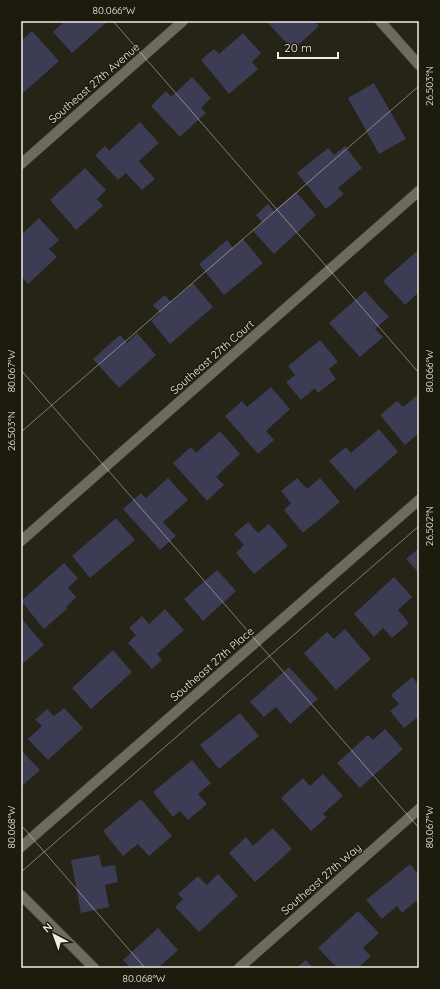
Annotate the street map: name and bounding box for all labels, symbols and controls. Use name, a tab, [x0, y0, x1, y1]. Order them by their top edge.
text: 80.066°W	[93, 4, 136, 17]
scale bar	[278, 34, 338, 60]
street label: Southeast 27th Avenue	[46, 40, 142, 126]
text: 20 m	[284, 40, 312, 55]
text: 26.503°N	[423, 66, 436, 106]
street label: Southeast 27th Court	[167, 317, 257, 397]
text: 80.067°W	[5, 349, 18, 392]
text: 80.066°W	[423, 349, 436, 392]
text: 26.503°N	[5, 411, 18, 451]
text: 26.502°N	[423, 506, 436, 546]
street label: Southeast 27th Place	[167, 624, 257, 704]
text: 80.068°W	[5, 805, 18, 848]
text: 80.067°W	[423, 805, 436, 848]
street label: Southeast 27th Way	[278, 840, 364, 918]
north arrow	[34, 915, 74, 955]
text: N	[40, 920, 55, 935]
text: 80.068°W	[123, 972, 166, 985]

